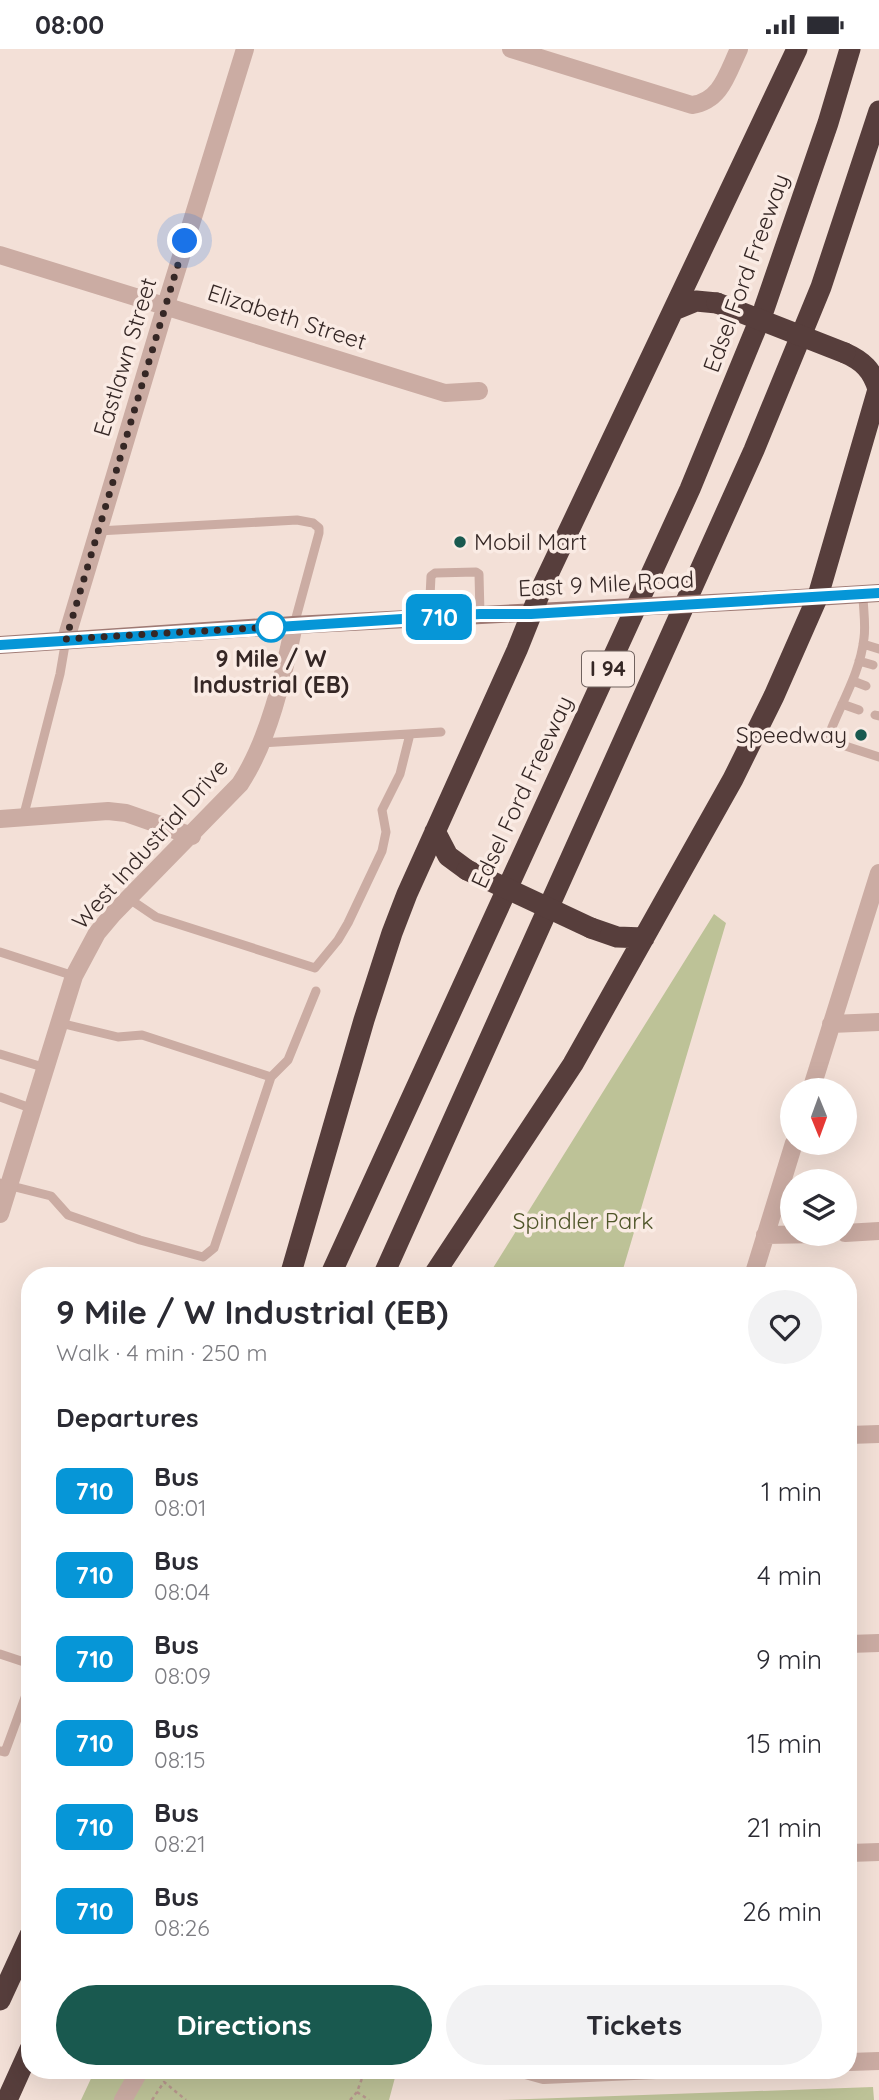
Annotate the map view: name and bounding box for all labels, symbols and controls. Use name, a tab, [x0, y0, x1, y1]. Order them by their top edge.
text: 08:00	[35, 8, 104, 41]
street label: Edsel Ford Freeway	[696, 170, 795, 376]
your location	[167, 223, 202, 258]
street label: Eastlawn Street	[87, 274, 162, 440]
street label: Elizabeth Street	[204, 277, 370, 356]
place label: Mobil Mart	[474, 527, 587, 556]
marker: Mobil Mart	[452, 534, 468, 550]
street label: East 9 Mile Road	[517, 564, 695, 603]
line badge: 710	[399, 594, 479, 640]
text: 710	[420, 602, 458, 632]
marker: 9 Mile / W Industrial (EB)	[256, 612, 286, 642]
place label: 9 Mile / W Industrial (EB)	[193, 644, 349, 699]
road number: I 94	[582, 651, 634, 687]
street label: Edsel Ford Freeway	[464, 691, 579, 893]
place label: Speedway	[736, 720, 847, 749]
marker: Speedway	[853, 727, 869, 743]
street label: West Industrial Drive	[65, 752, 234, 935]
north arrow	[780, 1078, 858, 1155]
map controls	[780, 1078, 857, 1246]
button: layers	[780, 1169, 857, 1246]
park label: Spindler Park	[513, 1206, 653, 1235]
button: heart	[748, 1290, 822, 1364]
text: 9 Mile / W Industrial (EB)	[56, 1291, 448, 1332]
text: Walk · 4 min · 250 m	[56, 1338, 267, 1367]
text: Departures	[56, 1401, 199, 1434]
text: Bus	[154, 1460, 199, 1493]
text: 1 min	[761, 1475, 822, 1508]
text: 710	[75, 1476, 114, 1506]
text: 08:01	[154, 1493, 207, 1522]
text: Bus	[154, 1544, 199, 1577]
text: 4 min	[757, 1559, 822, 1592]
text: 710	[75, 1560, 114, 1590]
text: 08:04	[154, 1577, 210, 1606]
text: Bus	[154, 1628, 199, 1661]
text: 9 min	[756, 1643, 822, 1676]
text: 710	[75, 1644, 114, 1674]
text: 08:09	[154, 1661, 211, 1690]
text: Bus	[154, 1712, 199, 1745]
text: 15 min	[747, 1727, 822, 1760]
text: 710	[75, 1728, 114, 1758]
text: 08:15	[154, 1745, 205, 1774]
text: Bus	[154, 1796, 199, 1829]
text: 21 min	[747, 1811, 822, 1844]
text: 710	[75, 1812, 114, 1842]
text: 08:21	[154, 1829, 206, 1858]
text: Bus	[154, 1880, 199, 1913]
text: 26 min	[742, 1895, 822, 1928]
text: 710	[75, 1896, 114, 1926]
text: 08:26	[154, 1913, 210, 1942]
button: Directions	[56, 1985, 432, 2065]
button: Tickets	[446, 1985, 822, 2065]

